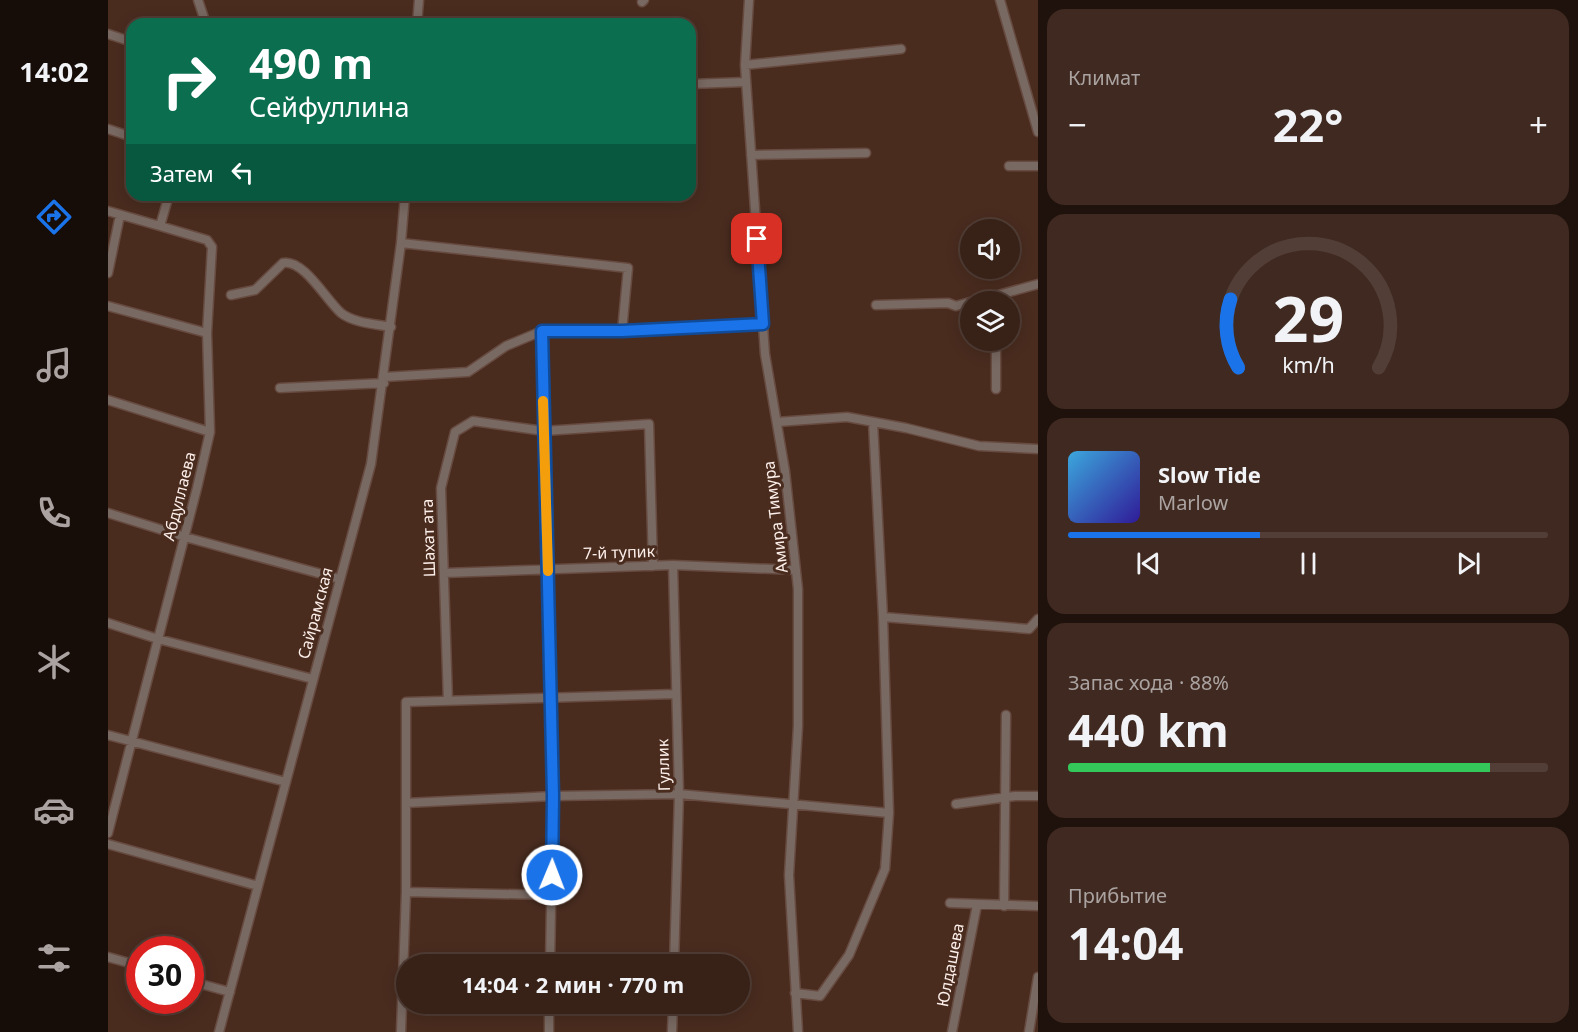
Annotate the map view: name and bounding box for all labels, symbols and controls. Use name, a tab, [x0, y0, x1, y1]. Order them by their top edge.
text: 490 m	[249, 34, 373, 91]
icon: right	[150, 42, 228, 120]
text: 14:02	[19, 53, 89, 90]
text: Климат	[1068, 64, 1140, 91]
text: Сейфуллина	[249, 88, 409, 125]
text: 22°	[1273, 94, 1343, 155]
text: −	[1068, 102, 1087, 147]
text: +	[1529, 102, 1548, 147]
icon: left	[226, 156, 259, 189]
text: Затем	[150, 158, 214, 188]
icon: directions	[33, 196, 75, 238]
pin	[731, 213, 782, 264]
map controls	[960, 219, 1020, 351]
button: sound	[960, 219, 1020, 279]
icon: arrive	[740, 222, 773, 255]
text: 29	[1272, 276, 1344, 361]
button: layers	[960, 291, 1020, 351]
icon: music	[33, 344, 75, 386]
text: km/h	[1282, 351, 1334, 380]
street label: Абдуллаева	[157, 449, 201, 543]
text: Slow Tide	[1158, 459, 1261, 489]
street label: Амира Тимура	[757, 460, 793, 574]
text: Marlow	[1158, 489, 1228, 516]
icon: phone	[33, 492, 75, 534]
street label: Шахат ата	[416, 498, 440, 578]
street label: 7-й тупик	[583, 540, 656, 564]
icon: previous	[1132, 547, 1165, 580]
icon: pause	[1292, 547, 1325, 580]
icon: next	[1452, 547, 1485, 580]
street label: Сайрамская	[292, 565, 338, 661]
icon: climate	[33, 641, 75, 683]
text: Запас хода · 88%	[1068, 669, 1229, 696]
text: 440 km	[1068, 699, 1229, 760]
street label: Гуллик	[651, 738, 675, 792]
icon: car	[33, 789, 75, 831]
position arrow	[520, 843, 584, 907]
text: Прибытие	[1068, 882, 1167, 909]
text: 14:04	[1068, 912, 1184, 973]
street label: Юлдашева	[931, 921, 969, 1009]
speed limit sign: 30	[126, 936, 204, 1014]
icon: filters	[33, 937, 75, 979]
text: 14:04 · 2 мин · 770 m	[462, 969, 684, 999]

